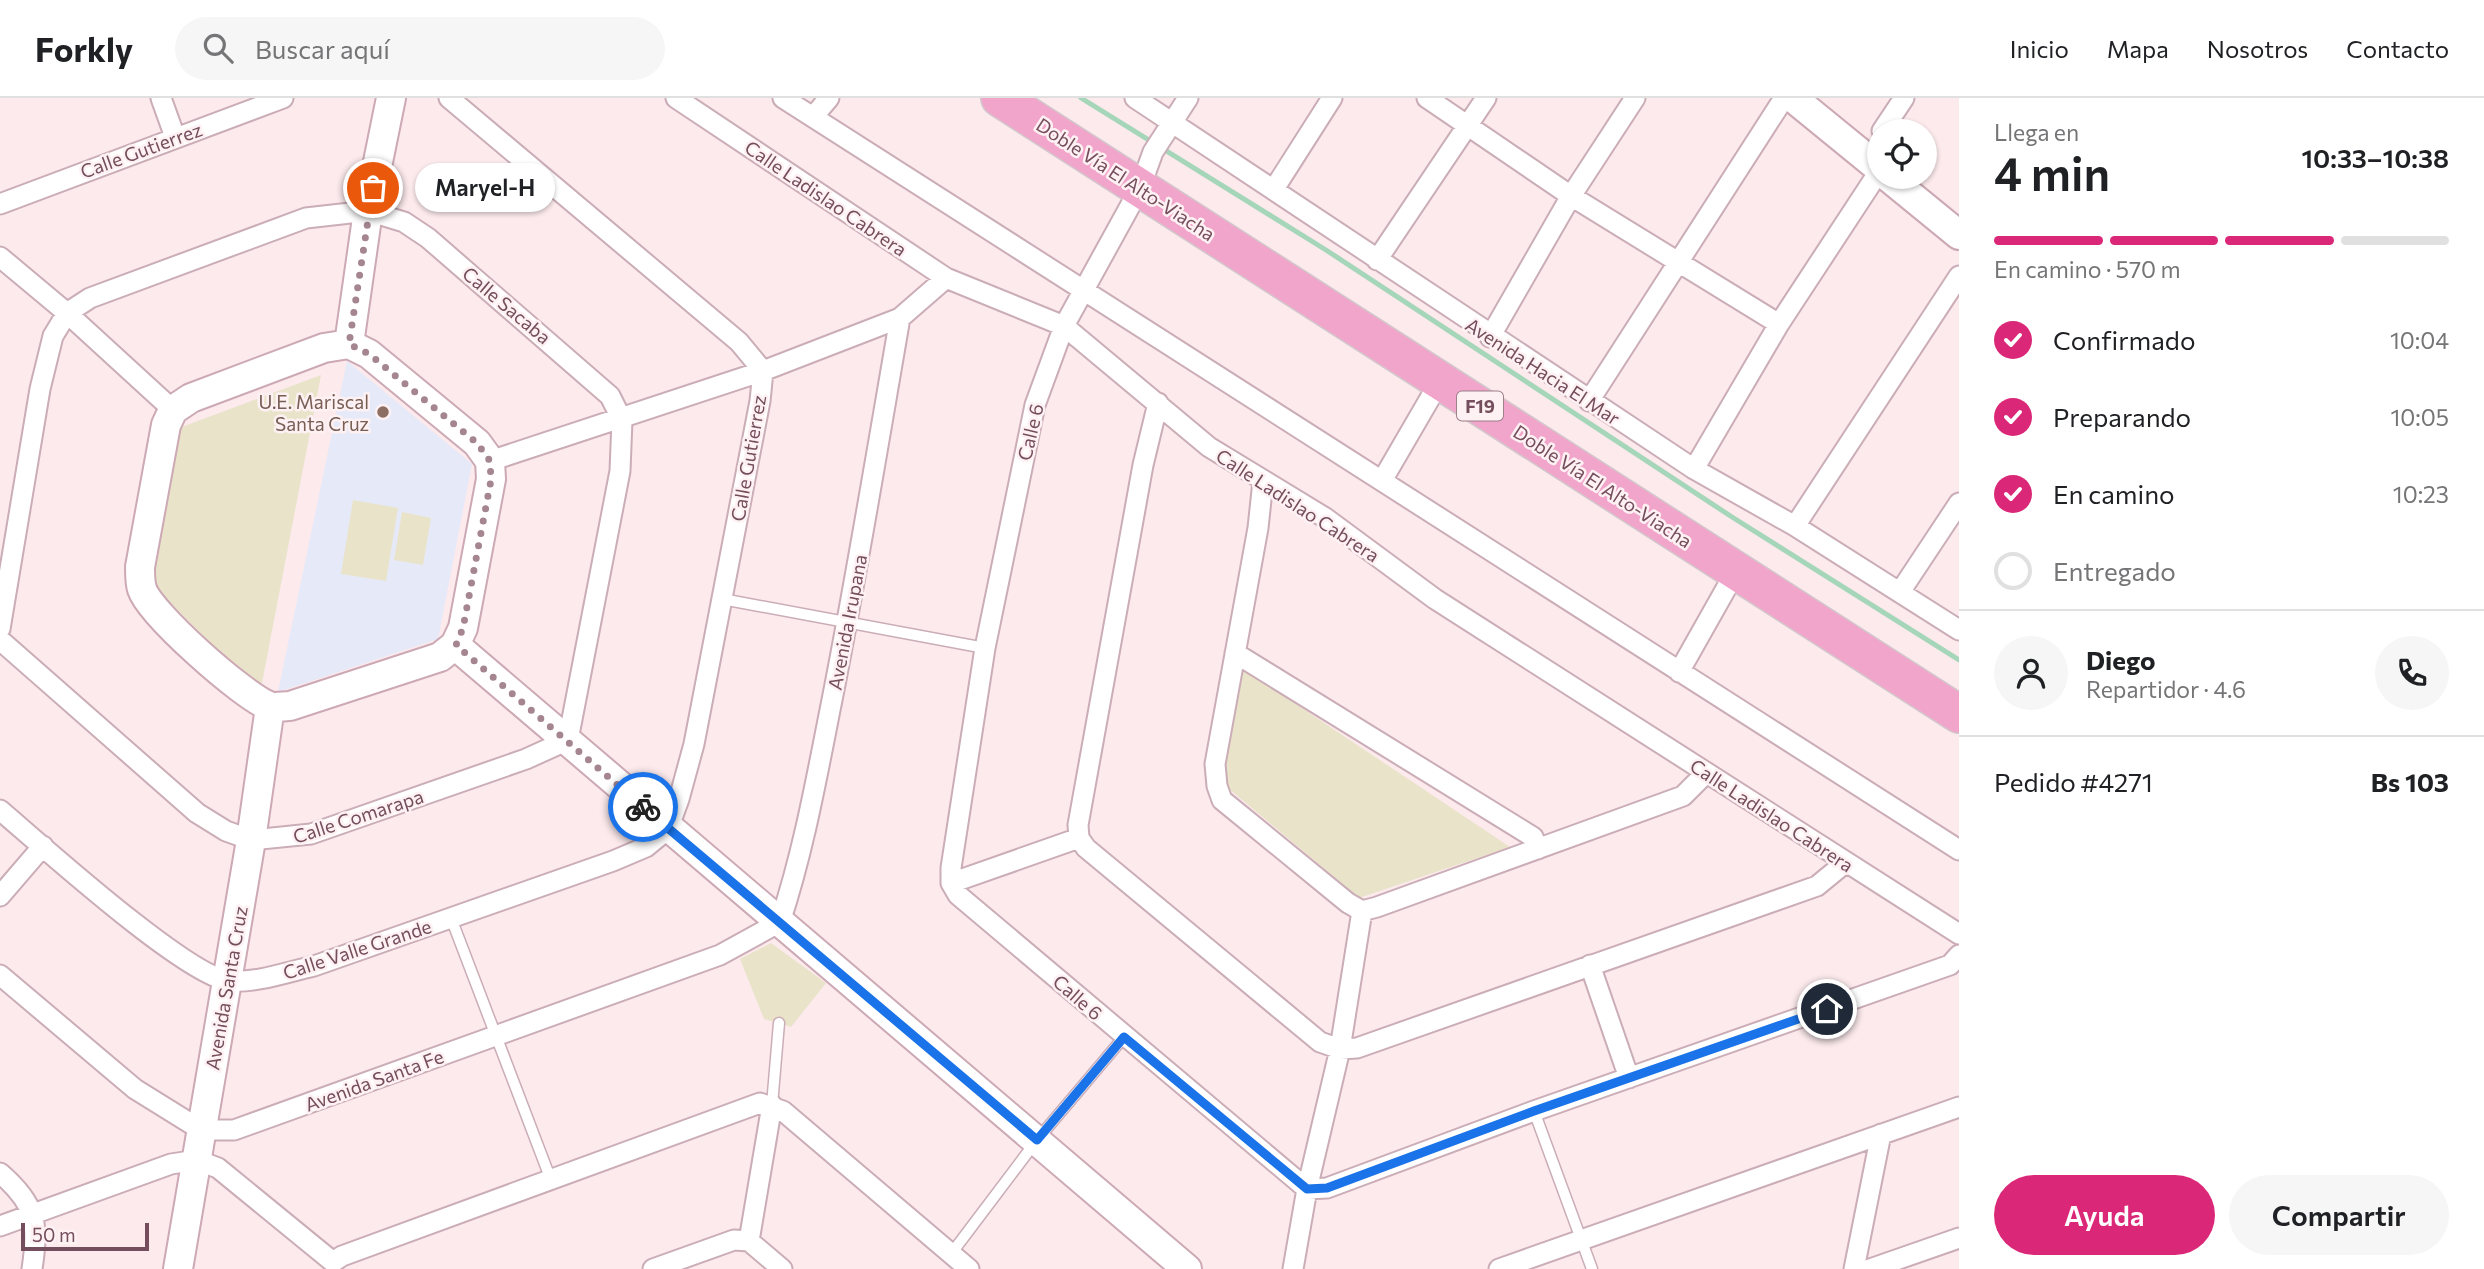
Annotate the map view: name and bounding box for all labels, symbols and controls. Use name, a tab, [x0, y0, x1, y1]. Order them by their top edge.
search box	[175, 17, 665, 80]
text: Forkly	[35, 28, 133, 69]
icon: search	[199, 29, 237, 67]
text: Buscar aquí	[255, 33, 390, 64]
text: Inicio	[2010, 34, 2069, 63]
text: Mapa	[2107, 34, 2169, 63]
text: Nosotros	[2207, 34, 2308, 63]
text: Contacto	[2346, 34, 2449, 63]
street label: Doble Vía El Alto-Viacha	[1032, 113, 1220, 245]
street label: Calle Gutierrez	[77, 117, 205, 183]
text: Llega en	[1994, 118, 2079, 146]
map controls	[1867, 119, 1937, 189]
button: locate	[1867, 119, 1937, 189]
street label: Calle Ladislao Cabrera	[741, 135, 911, 261]
text: 10:33–10:38	[2302, 142, 2449, 173]
text: 4 min	[1994, 144, 2110, 200]
pin	[343, 158, 403, 218]
callout: Maryel-H	[415, 164, 555, 212]
icon: bag	[354, 169, 392, 207]
text: Maryel-H	[435, 173, 535, 201]
text: En camino · 570 m	[1994, 255, 2181, 283]
street label: Calle Sacaba	[458, 262, 556, 348]
street label: Avenida Hacia El Mar	[1461, 312, 1625, 430]
icon: check	[1994, 321, 2032, 359]
text: Confirmado	[2053, 324, 2195, 355]
text: 10:04	[2390, 326, 2449, 354]
place label: U.E. Mariscal Santa Cruz	[258, 390, 369, 435]
road number: F19	[1457, 392, 1503, 420]
street label: Calle Gutierrez	[726, 393, 770, 523]
icon: check	[1994, 398, 2032, 436]
street label: Calle 6	[1012, 401, 1048, 463]
text: Preparando	[2053, 401, 2191, 432]
text: 10:05	[2391, 403, 2449, 431]
marker: U.E. Mariscal Santa Cruz	[375, 404, 391, 420]
street label: Doble Vía El Alto-Viacha	[1509, 420, 1697, 552]
street label: Calle Ladislao Cabrera	[1212, 444, 1384, 566]
icon: check	[1994, 475, 2032, 513]
text: En camino	[2053, 478, 2175, 509]
text: 10:23	[2393, 480, 2449, 508]
street label: Avenida Irupana	[823, 552, 871, 692]
text: Entregado	[2053, 555, 2176, 586]
button: person	[1994, 636, 2068, 710]
button: phone	[2375, 636, 2449, 710]
text: Diego	[2086, 644, 2156, 675]
text: Repartidor · 4.6	[2086, 675, 2246, 703]
street label: Calle Ladislao Cabrera	[1686, 754, 1858, 876]
text: Pedido #4271	[1994, 766, 2153, 797]
text: Bs 103	[2371, 766, 2449, 797]
courier	[608, 772, 678, 842]
street label: Calle Comarapa	[290, 784, 426, 848]
icon: bike	[624, 788, 662, 826]
street label: Avenida Santa Cruz	[200, 904, 252, 1072]
street label: Calle Valle Grande	[280, 914, 434, 984]
street label: Calle 6	[1049, 969, 1107, 1025]
pin	[1797, 979, 1857, 1039]
icon: home	[1808, 990, 1846, 1028]
street label: Avenida Santa Fe	[301, 1044, 447, 1116]
button: Ayuda	[1994, 1175, 2215, 1255]
button: Compartir	[2229, 1175, 2449, 1255]
scale bar	[21, 1220, 149, 1252]
text: 50 m	[32, 1223, 76, 1246]

